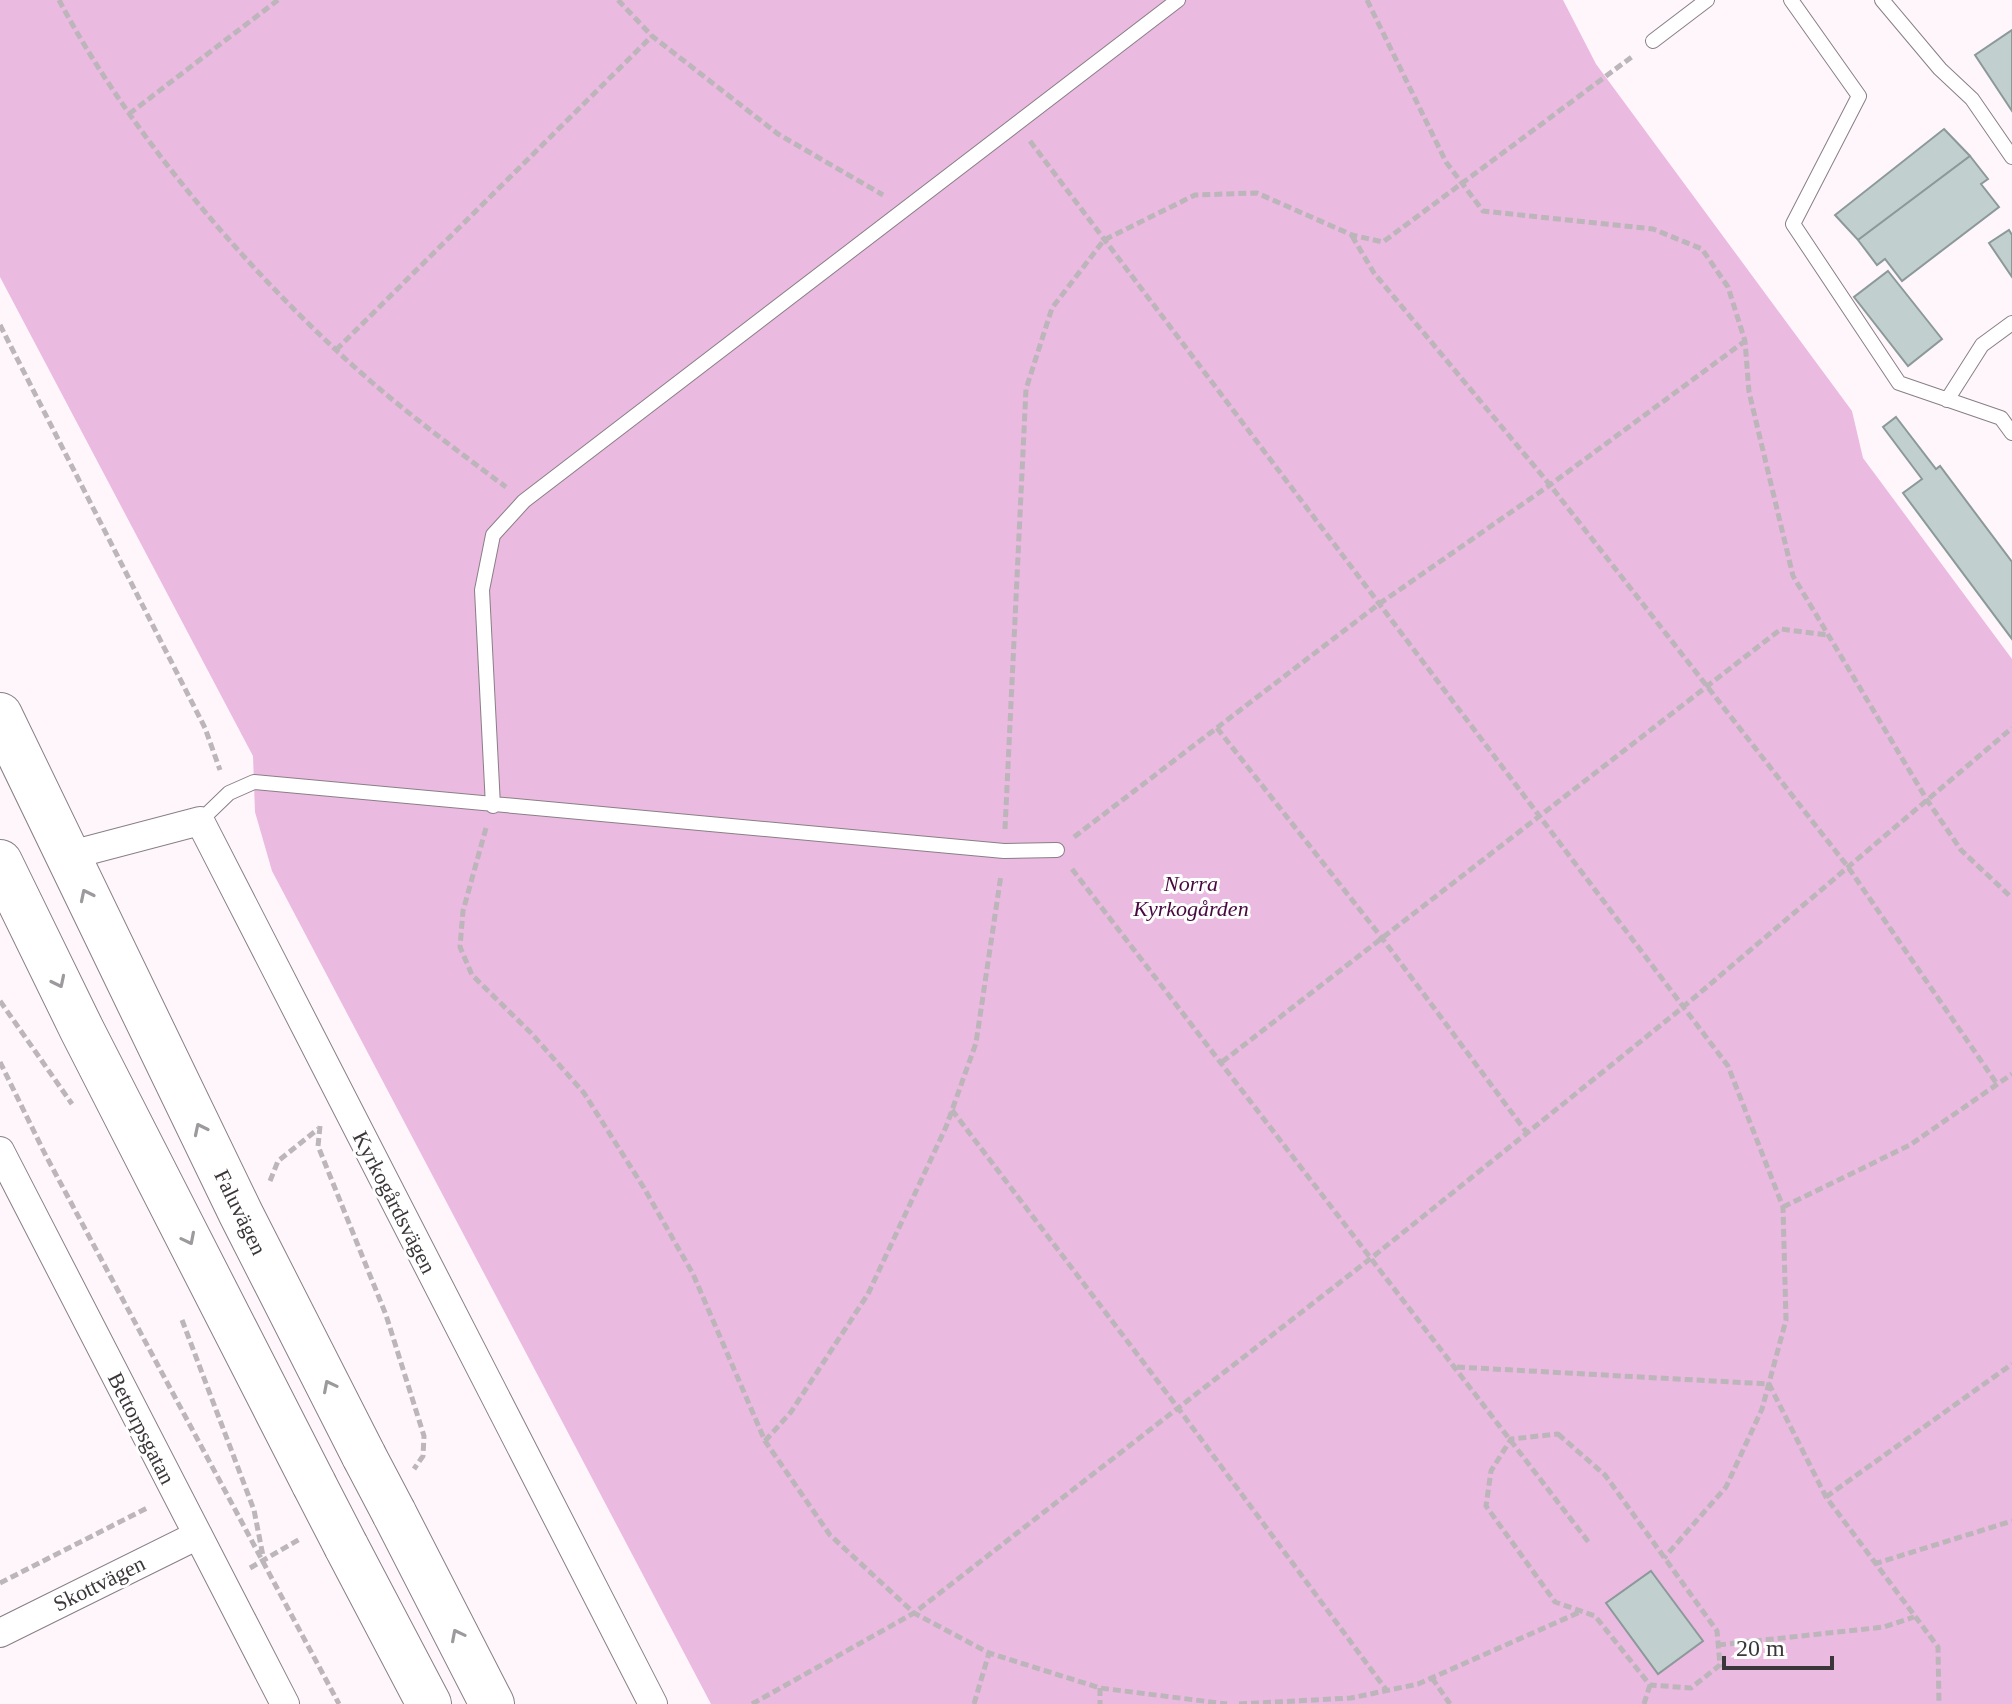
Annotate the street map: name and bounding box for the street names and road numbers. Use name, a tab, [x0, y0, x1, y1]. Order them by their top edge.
street label: Kyrkogårdsvägen	[348, 1127, 441, 1278]
street label: Faluvägen	[209, 1166, 272, 1259]
street label: Bettorpsgatan	[103, 1368, 180, 1488]
street label: Skottvägen	[49, 1551, 149, 1616]

